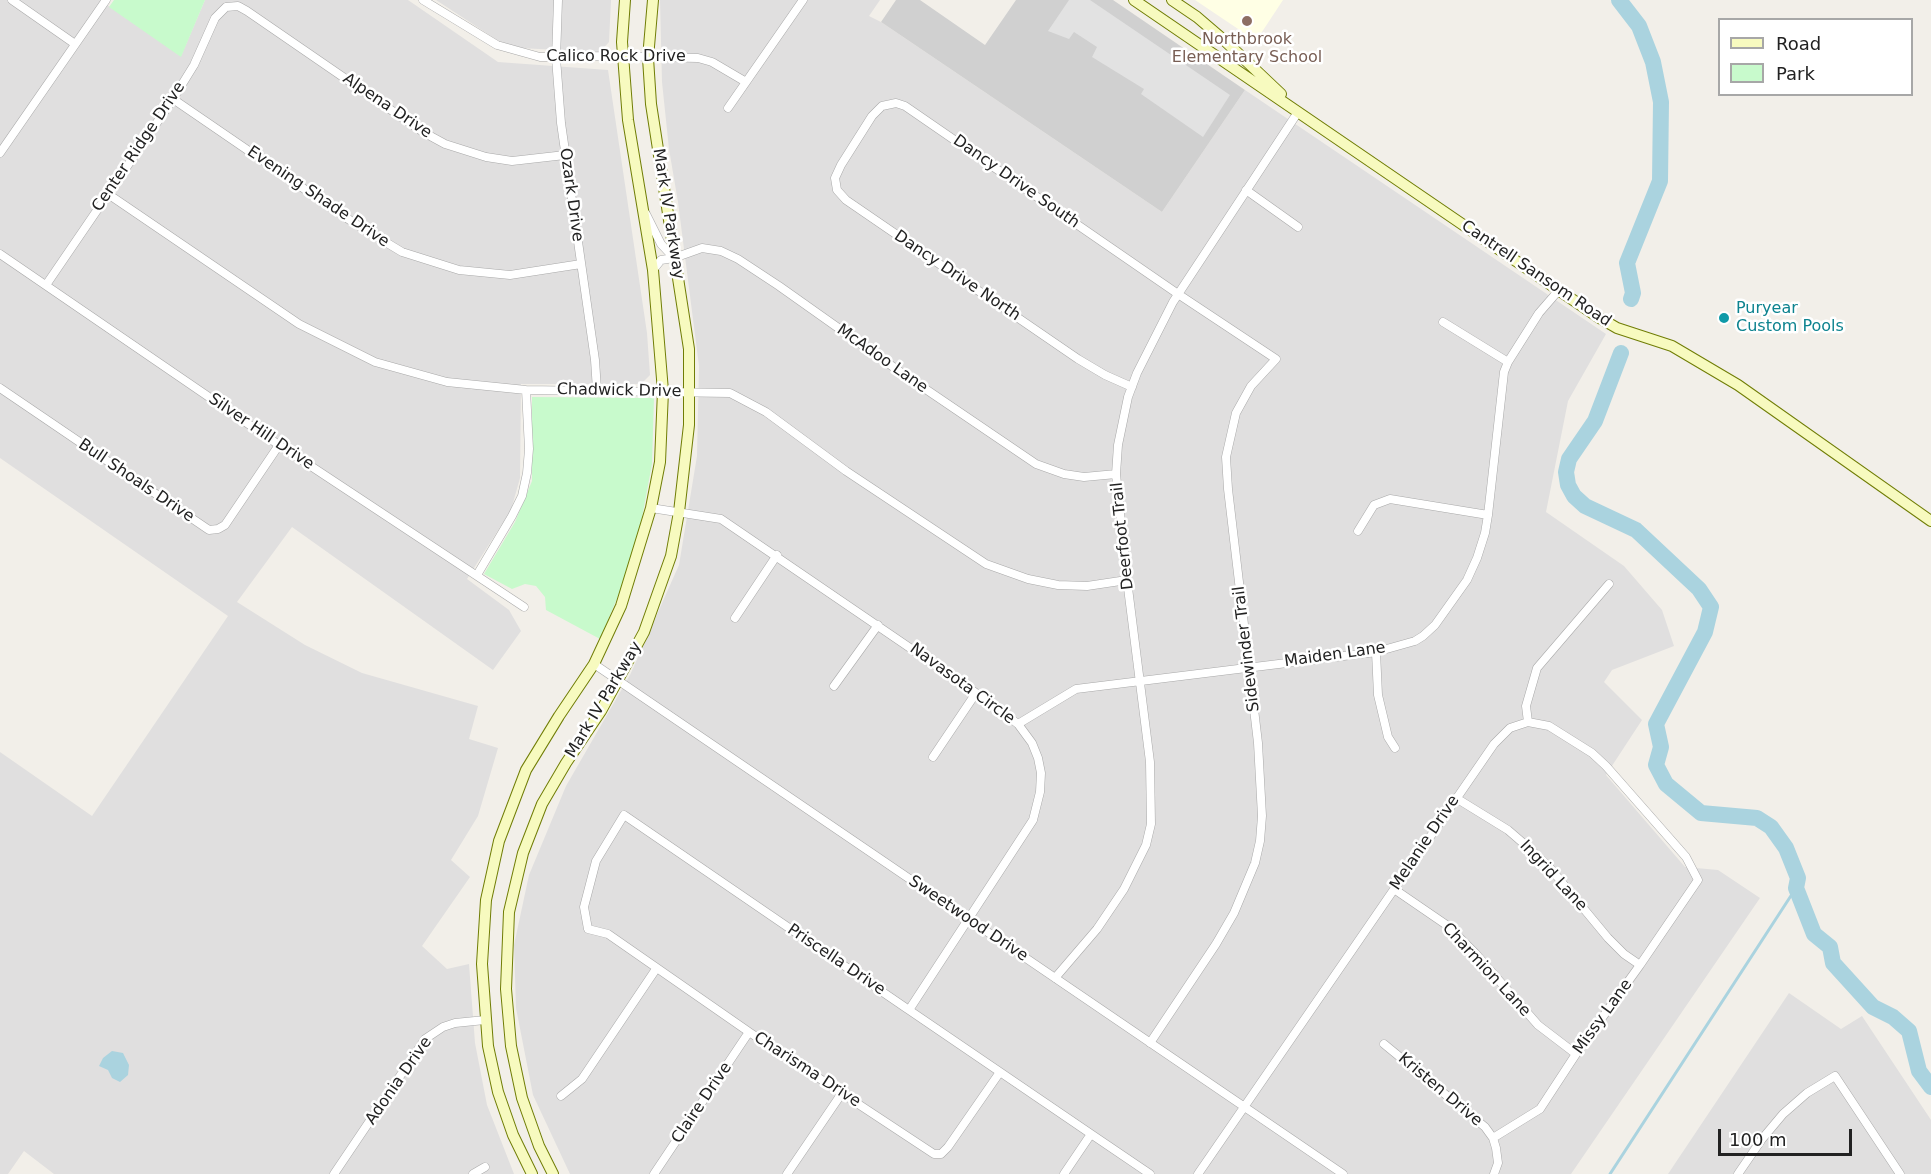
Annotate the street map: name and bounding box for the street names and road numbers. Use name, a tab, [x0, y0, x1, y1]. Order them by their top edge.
street label: Calico Rock Drive	[546, 47, 686, 67]
street label: Alpena Drive	[339, 69, 435, 143]
street label: Center Ridge Drive	[88, 78, 190, 216]
street label: Dancy Drive South	[949, 131, 1083, 233]
street label: Evening Shade Drive	[243, 142, 393, 252]
street label: Ozark Drive	[555, 147, 587, 243]
street label: Mark IV Parkway	[648, 147, 688, 281]
street label: Cantrell Sansom Road	[1457, 217, 1615, 331]
street label: Dancy Drive North	[890, 227, 1024, 325]
street label: McAdoo Lane	[833, 321, 931, 397]
street label: Chadwick Drive	[557, 380, 681, 402]
street label: Silver Hill Drive	[205, 390, 317, 474]
street label: Bull Shoals Drive	[74, 435, 198, 527]
street label: Deerfoot Trail	[1108, 481, 1138, 591]
street label: Sidewinder Trail	[1230, 585, 1264, 713]
street label: Mark IV Parkway	[562, 638, 646, 762]
street label: Maiden Lane	[1283, 638, 1387, 672]
street label: Navasota Circle	[906, 639, 1018, 729]
street label: Melanie Drive	[1386, 792, 1464, 894]
street label: Ingrid Lane	[1515, 837, 1591, 915]
street label: Sweetwood Drive	[905, 872, 1031, 966]
street label: Charmion Lane	[1438, 919, 1534, 1021]
street label: Priscella Drive	[783, 920, 889, 1000]
street label: Missy Lane	[1569, 976, 1637, 1058]
street label: Charisma Drive	[750, 1028, 864, 1112]
street label: Adonia Drive	[362, 1033, 436, 1129]
street label: Kristen Drive	[1394, 1049, 1486, 1131]
street label: Claire Drive	[668, 1059, 736, 1147]

